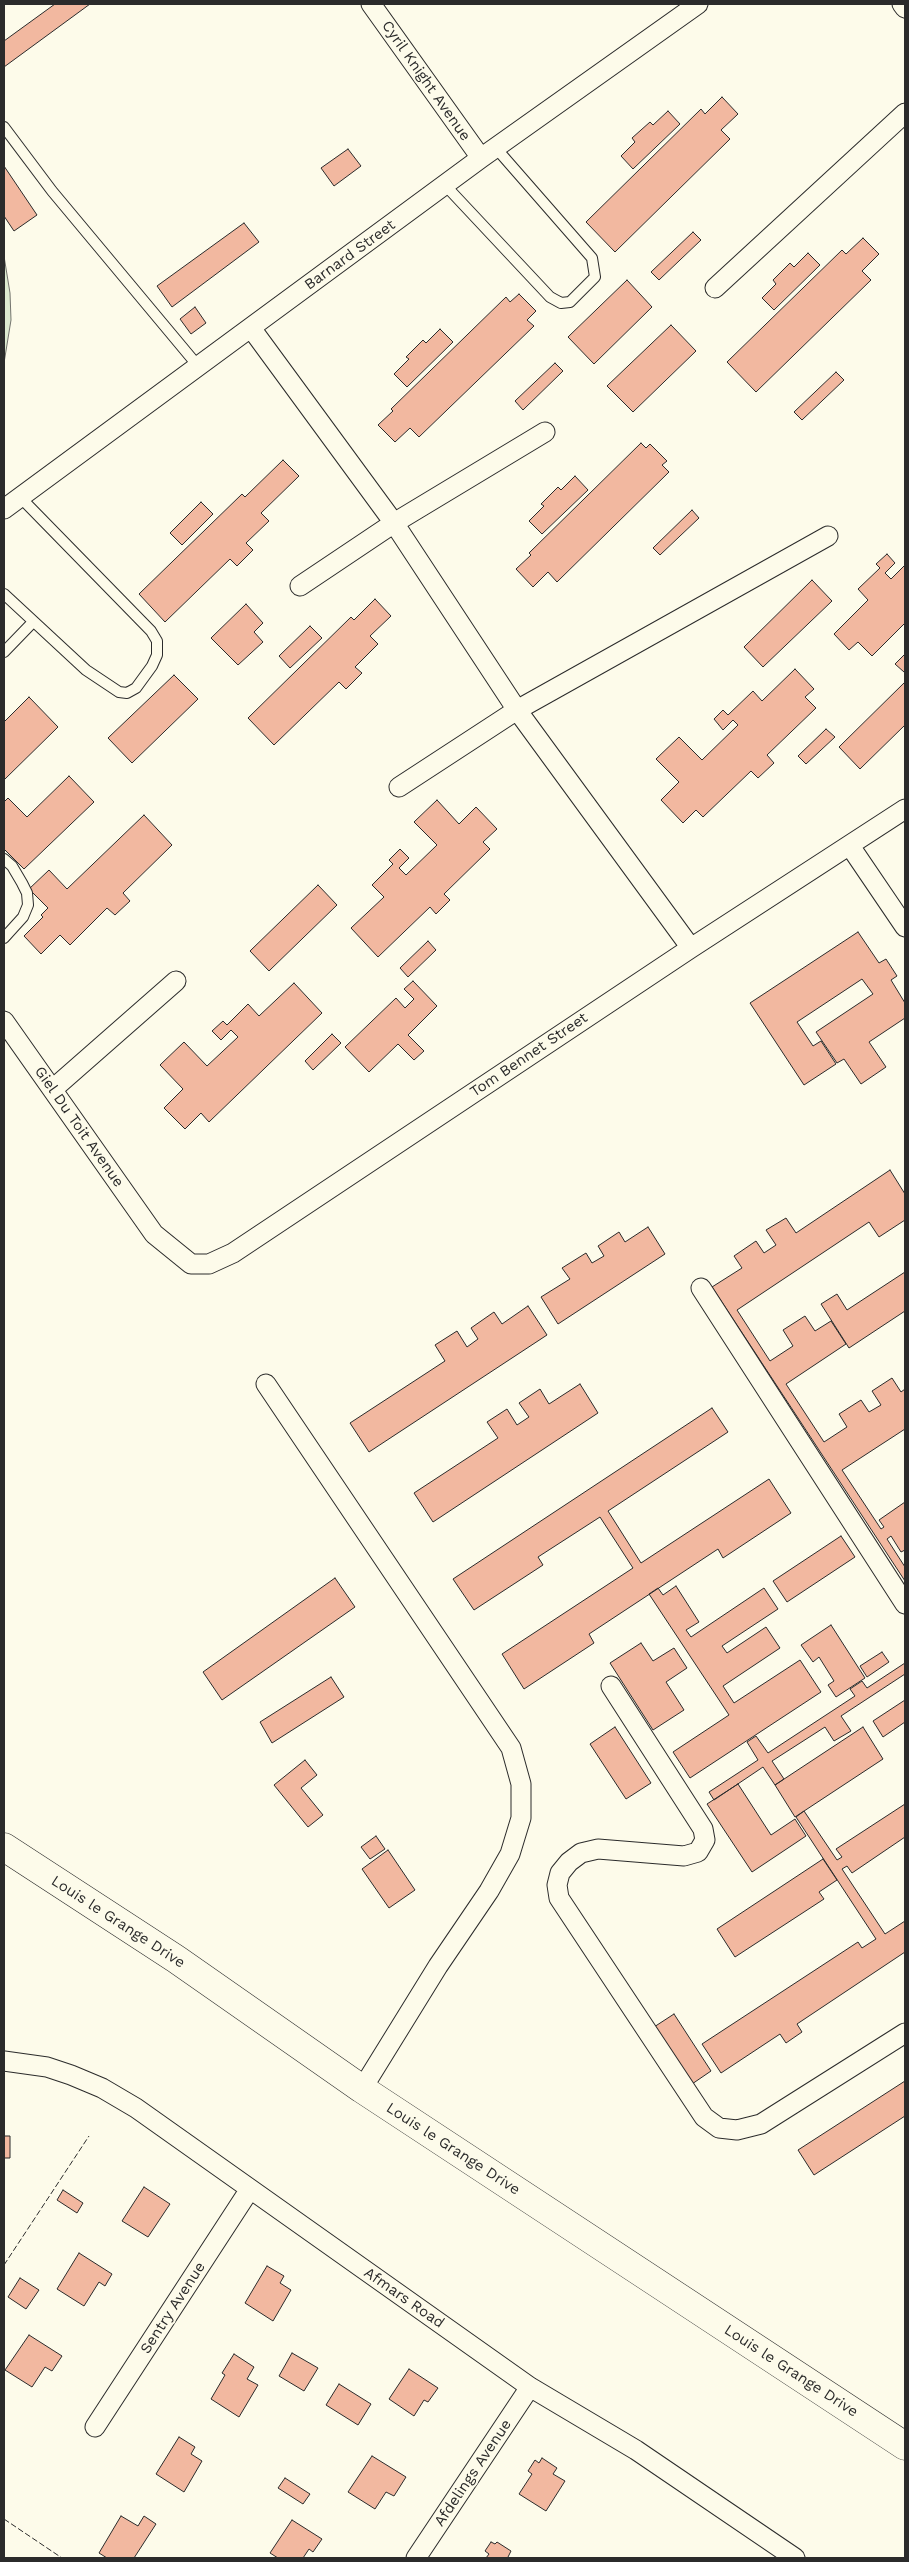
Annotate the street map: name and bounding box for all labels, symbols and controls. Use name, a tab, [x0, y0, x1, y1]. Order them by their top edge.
street label: Cyril Knight Avenue	[378, 17, 474, 145]
street label: Barnard Street	[301, 216, 399, 294]
street label: Tom Bennet Street	[467, 1009, 591, 1101]
street label: Giel Du Toit Avenue	[31, 1063, 127, 1191]
street label: Louis le Grange Drive	[48, 1872, 188, 1972]
street label: Louis le Grange Drive	[383, 2099, 523, 2199]
street label: Sentry Avenue	[137, 2259, 209, 2357]
street label: Afmars Road	[360, 2264, 448, 2332]
street label: Louis le Grange Drive	[721, 2321, 861, 2421]
street label: Afdelings Avenue	[431, 2416, 515, 2530]

